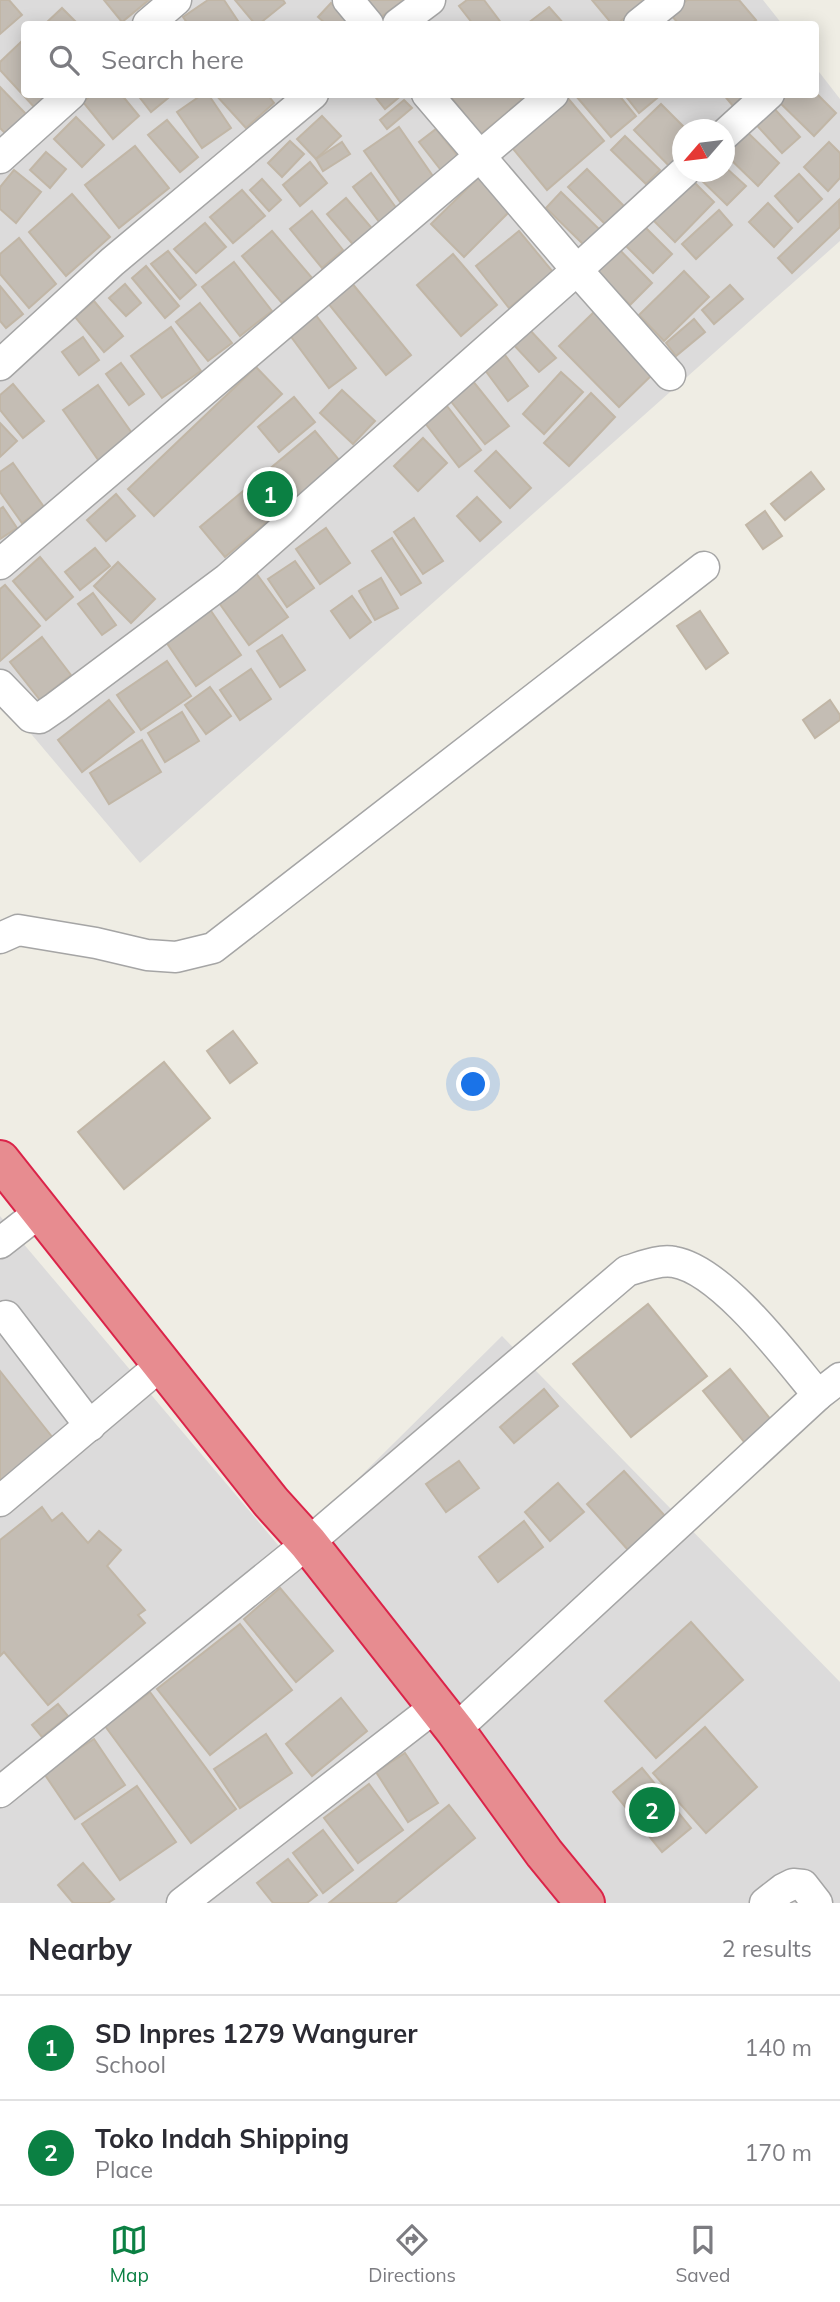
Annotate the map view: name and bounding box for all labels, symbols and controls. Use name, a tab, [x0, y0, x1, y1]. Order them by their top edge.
search box	[21, 21, 819, 98]
icon: search	[45, 41, 83, 79]
text: Search here	[101, 43, 244, 76]
north arrow	[672, 119, 735, 182]
pin: 1	[247, 468, 293, 520]
your location	[456, 1067, 490, 1101]
pin: 2	[629, 1784, 675, 1836]
text: Nearby	[28, 1930, 132, 1968]
text: 2 results	[722, 1934, 812, 1963]
text: SD Inpres 1279 Wangurer	[95, 2017, 417, 2050]
text: 1	[44, 2033, 58, 2062]
text: 140 m	[744, 2033, 812, 2062]
text: School	[95, 2050, 166, 2079]
text: Toko Indah Shipping	[95, 2122, 349, 2155]
text: 2	[44, 2138, 58, 2167]
text: 170 m	[744, 2138, 812, 2167]
text: Place	[95, 2155, 153, 2184]
tab: Map	[110, 2221, 149, 2287]
tab: Directions	[368, 2221, 456, 2287]
tab: Saved	[675, 2221, 730, 2287]

